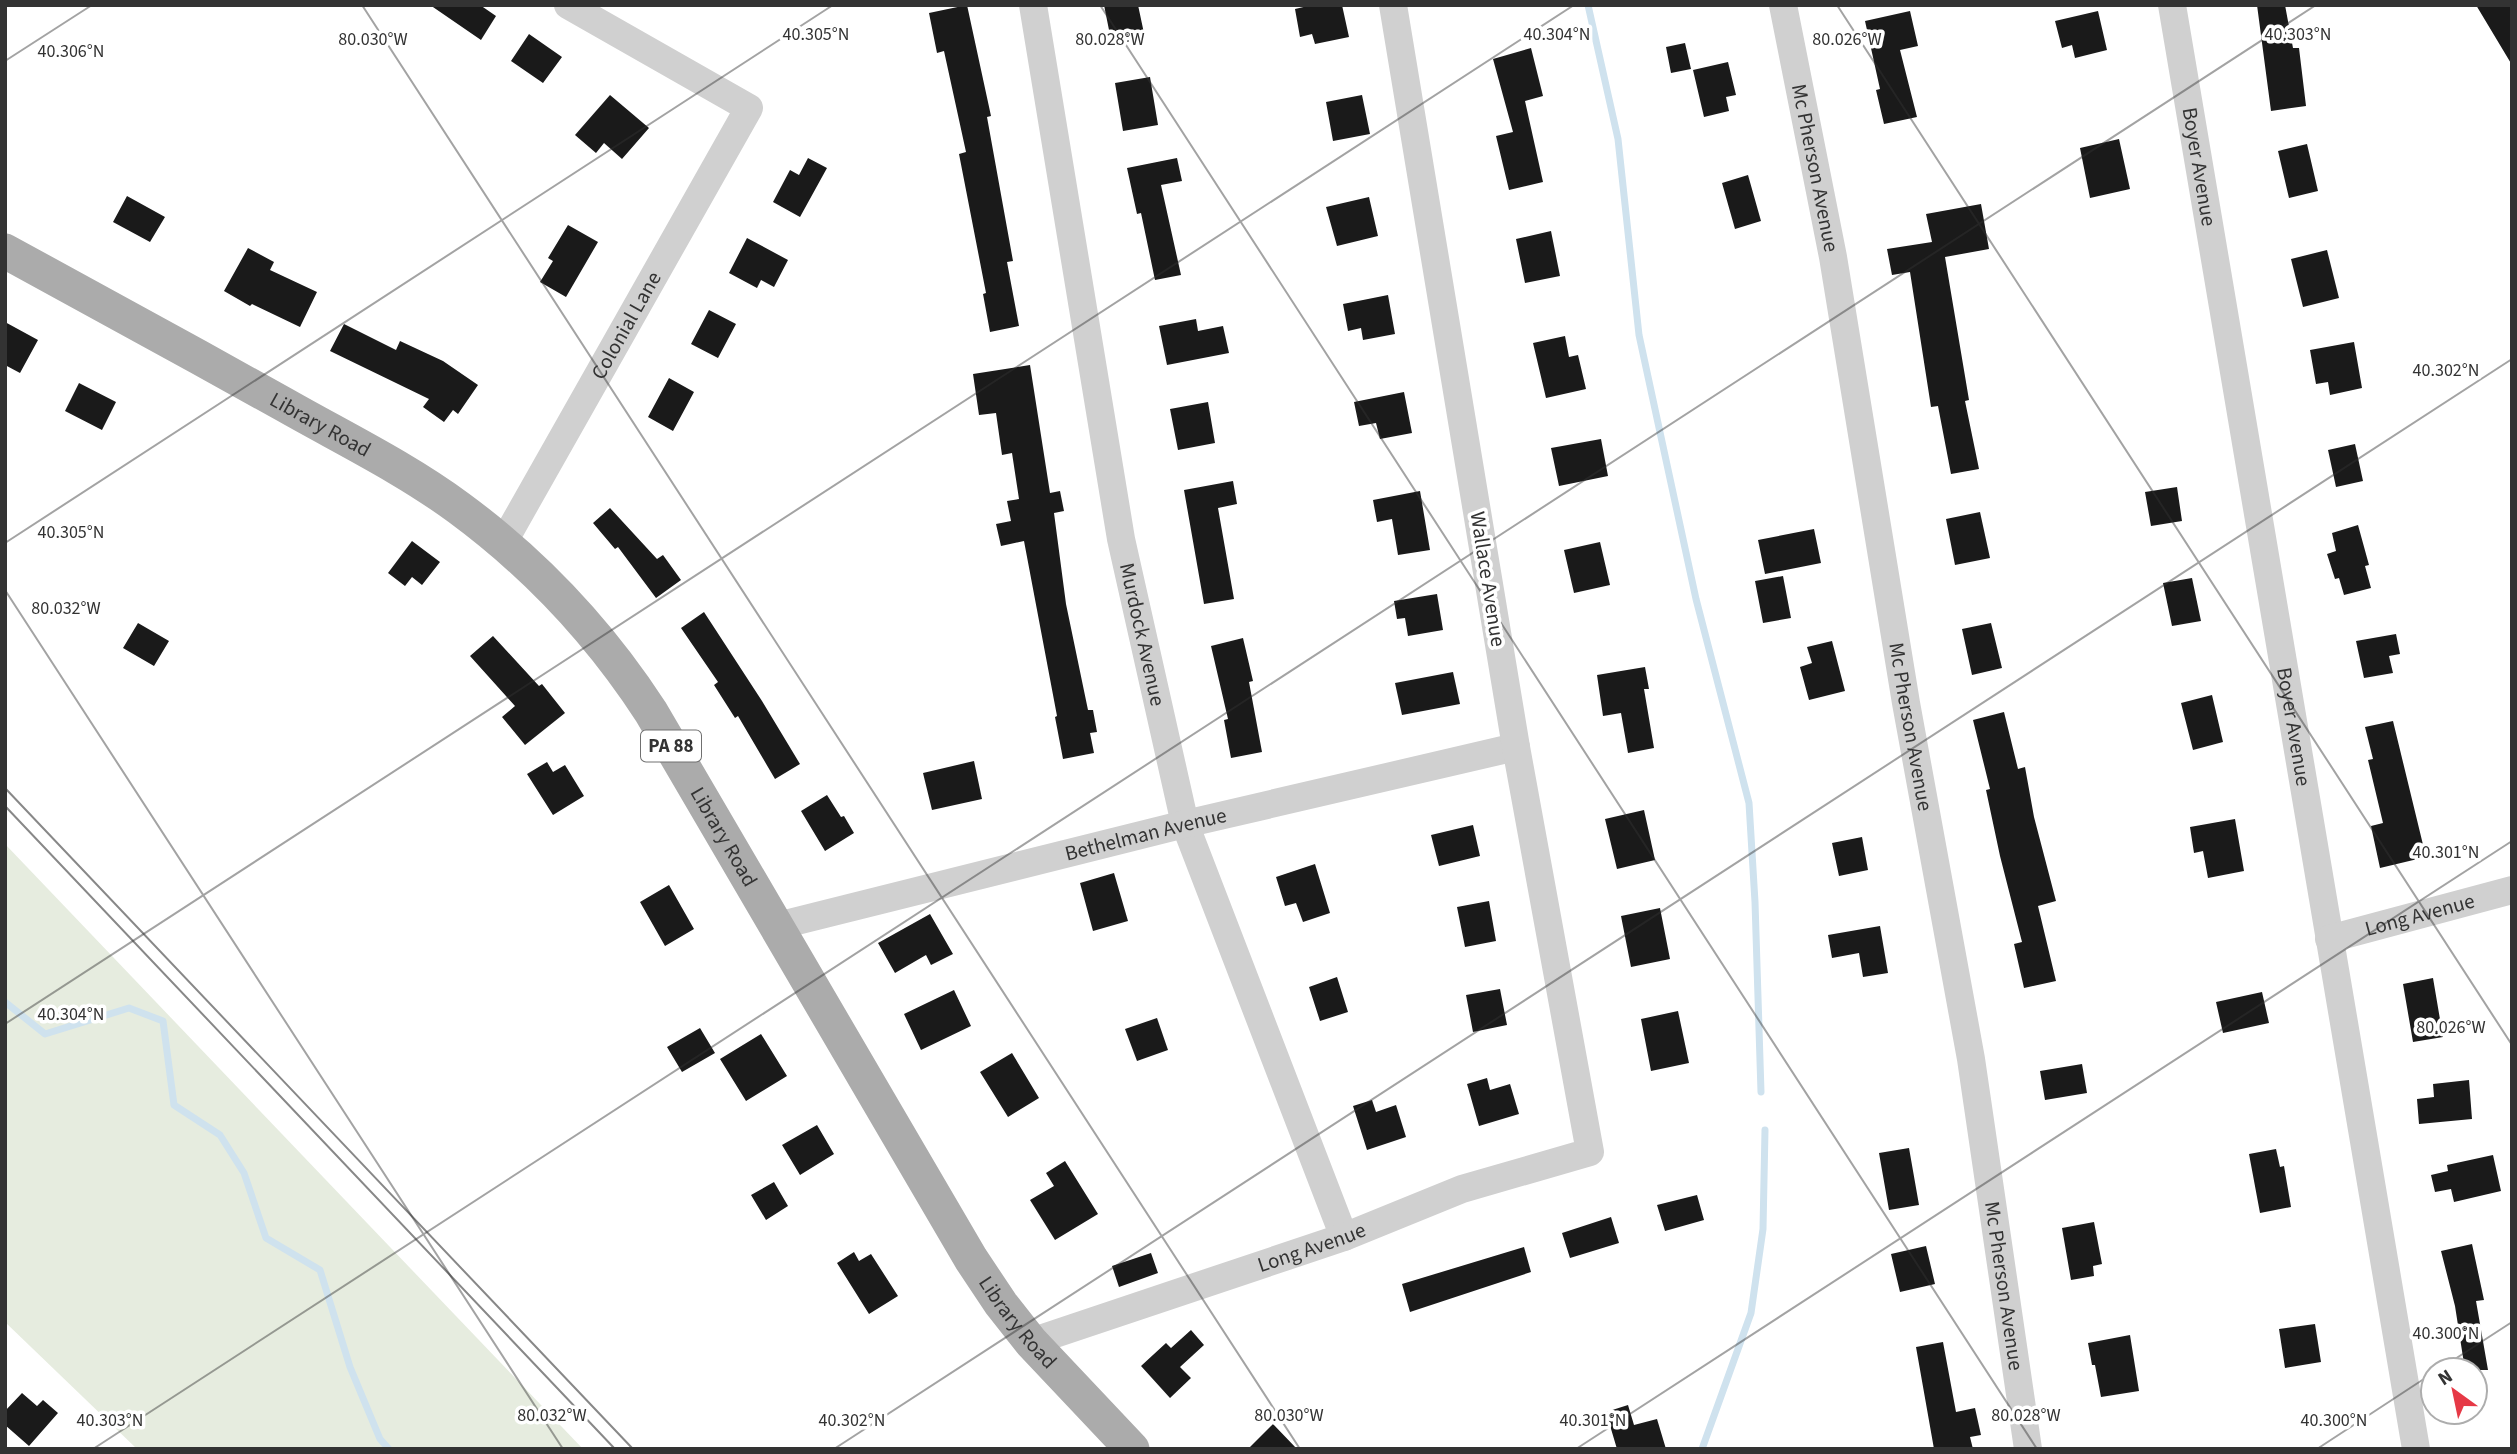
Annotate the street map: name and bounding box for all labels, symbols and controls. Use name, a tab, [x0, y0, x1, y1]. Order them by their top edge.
text: 40.305°N	[783, 22, 849, 47]
text: 40.304°N	[1524, 22, 1590, 47]
text: 40.303°N	[2265, 22, 2331, 47]
text: 80.030°W	[338, 27, 408, 52]
text: 80.028°W	[1075, 27, 1145, 52]
text: 80.026°W	[1812, 27, 1882, 52]
text: 40.306°N	[38, 39, 104, 64]
street label: Mc Pherson Avenue	[1784, 81, 1847, 254]
street label: Boyer Avenue	[2175, 105, 2224, 228]
street label: Colonial Lane	[584, 266, 669, 385]
text: 40.302°N	[2413, 358, 2479, 383]
street label: Library Road	[264, 384, 376, 465]
street label: Wallace Avenue	[1463, 509, 1513, 649]
text: 40.305°N	[38, 520, 104, 545]
street label: Murdock Avenue	[1112, 560, 1173, 709]
text: 80.032°W	[31, 596, 101, 621]
street label: Mc Pherson Avenue	[1881, 640, 1940, 813]
street label: Boyer Avenue	[2269, 665, 2319, 788]
road number: PA 88	[641, 730, 701, 762]
street label: Library Road	[683, 781, 765, 892]
street label: Bethelman Avenue	[1062, 800, 1229, 868]
text: 40.301°N	[2413, 840, 2479, 865]
street label: Long Avenue	[2362, 886, 2478, 944]
text: 40.304°N	[38, 1002, 104, 1027]
text: 80.026°W	[2416, 1015, 2486, 1040]
street label: Mc Pherson Avenue	[1977, 1199, 2031, 1372]
street label: Long Avenue	[1254, 1215, 1370, 1280]
street label: Library Road	[971, 1270, 1064, 1375]
text: 40.300°N	[2413, 1321, 2479, 1346]
north arrow	[2419, 1356, 2489, 1426]
text: N	[2433, 1363, 2458, 1393]
text: 80.032°W	[517, 1403, 587, 1428]
text: 80.030°W	[1254, 1403, 1324, 1428]
text: 80.028°W	[1991, 1403, 2061, 1428]
text: 40.303°N	[77, 1408, 143, 1433]
text: 40.302°N	[819, 1408, 885, 1433]
text: 40.301°N	[1560, 1408, 1626, 1433]
text: 40.300°N	[2301, 1408, 2367, 1433]

